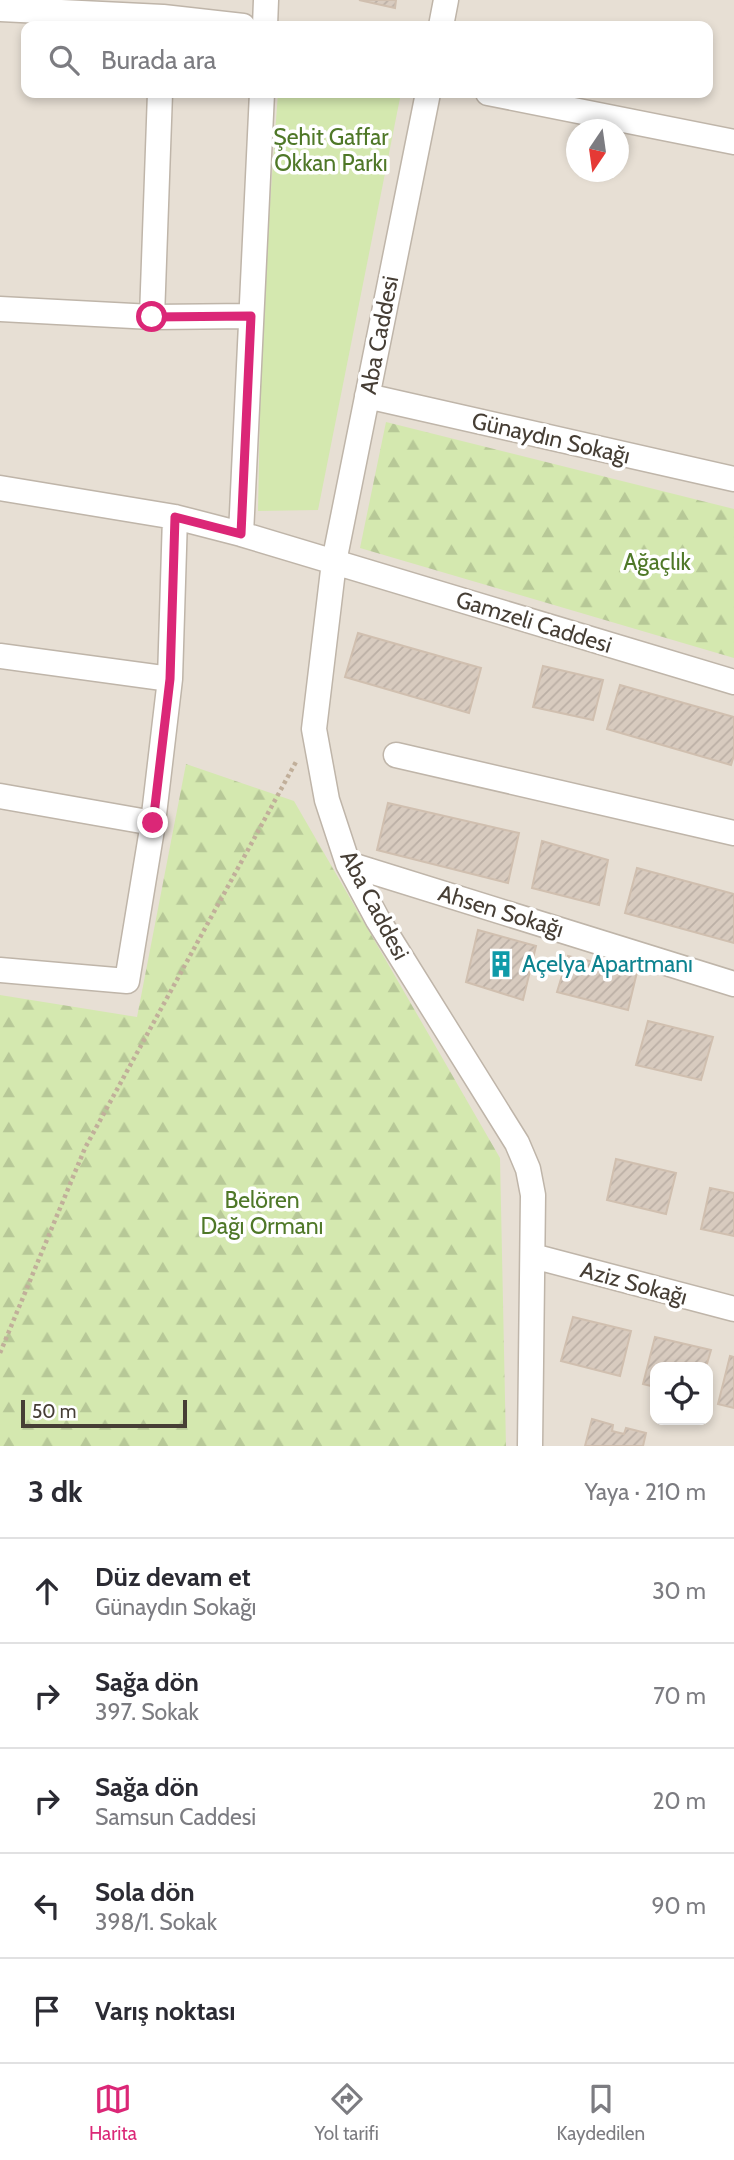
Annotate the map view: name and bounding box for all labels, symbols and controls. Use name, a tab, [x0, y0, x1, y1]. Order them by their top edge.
search box	[21, 21, 713, 98]
icon: search	[45, 41, 83, 79]
text: Burada ara	[101, 44, 216, 76]
north arrow	[566, 119, 629, 182]
park label: Şehit Gaffar Okkan Parkı	[273, 123, 389, 177]
street label: Aba Caddesi	[354, 273, 404, 397]
route start	[136, 301, 167, 332]
street label: Günaydın Sokağı	[469, 406, 633, 470]
park label: Ağaçlık	[623, 548, 692, 576]
street label: Gamzeli Caddesi	[453, 585, 615, 659]
route end	[137, 807, 168, 838]
street label: Aba Caddesi	[334, 845, 416, 965]
street label: Ahsen Sokağı	[435, 879, 567, 943]
building icon: Açelya Apartmanı	[486, 949, 516, 979]
place label: Açelya Apartmanı	[522, 950, 693, 978]
park label: Belören Dağı Ormanı	[201, 1186, 323, 1240]
street label: Aziz Sokağı	[577, 1255, 691, 1311]
map controls	[650, 1362, 713, 1425]
button: locate	[650, 1362, 713, 1425]
scale bar	[21, 1397, 187, 1429]
text: 50 m	[32, 1400, 76, 1423]
text: 3 dk	[28, 1473, 83, 1510]
text: Yaya · 210 m	[585, 1478, 706, 1506]
text: Düz devam et	[95, 1561, 251, 1593]
icon: ahead	[28, 1572, 66, 1610]
text: 30 m	[652, 1577, 706, 1605]
text: Günaydın Sokağı	[95, 1593, 256, 1621]
text: Sağa dön	[95, 1666, 199, 1698]
icon: right	[28, 1677, 66, 1715]
text: 70 m	[653, 1682, 706, 1710]
text: 397. Sokak	[95, 1698, 199, 1726]
text: Sağa dön	[95, 1771, 199, 1803]
icon: right	[28, 1782, 66, 1820]
text: 20 m	[653, 1787, 706, 1815]
text: Samsun Caddesi	[95, 1803, 256, 1831]
text: Sola dön	[95, 1876, 195, 1908]
icon: left	[28, 1887, 66, 1925]
text: 90 m	[652, 1892, 706, 1920]
text: 398/1. Sokak	[95, 1908, 217, 1936]
icon: arrive	[28, 1992, 66, 2030]
text: Varış noktası	[95, 1995, 236, 2027]
tab: Harita	[89, 2080, 137, 2145]
tab: Yol tarifi	[315, 2080, 379, 2145]
tab: Kaydedilen	[557, 2080, 645, 2145]

